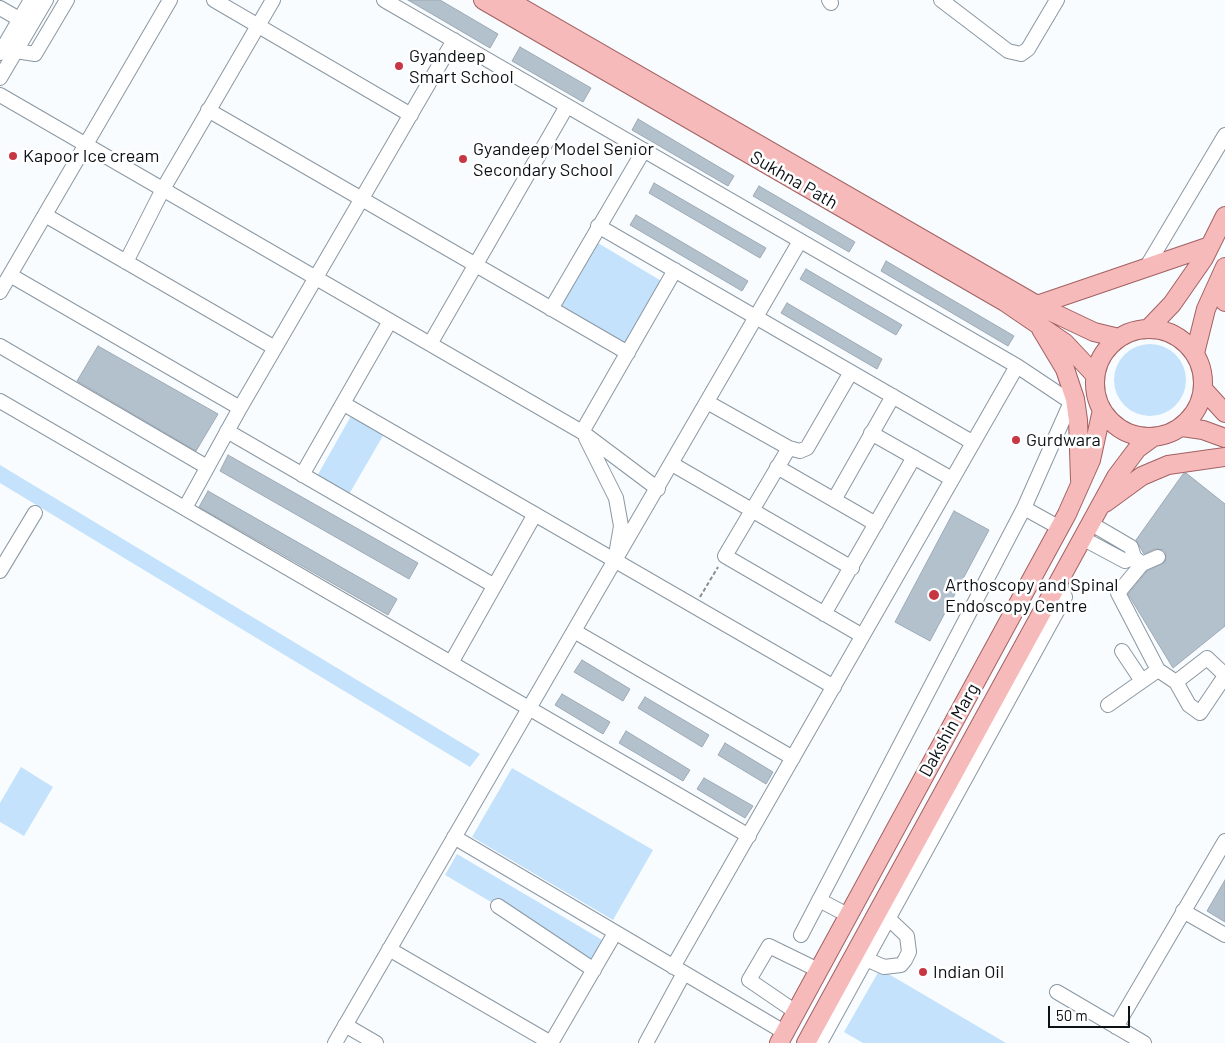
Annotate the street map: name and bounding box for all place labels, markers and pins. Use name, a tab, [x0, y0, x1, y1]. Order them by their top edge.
place label: Gyandeep Smart School	[409, 45, 514, 88]
marker: Gyandeep Smart School	[393, 60, 405, 72]
place label: Gyandeep Model Senior Secondary School	[473, 138, 654, 180]
place label: Kapoor Ice cream	[23, 145, 159, 167]
marker: Kapoor Ice cream	[7, 150, 19, 162]
marker: Gyandeep Model Senior Secondary School	[457, 153, 469, 165]
place label: Gurdwara	[1026, 429, 1101, 451]
marker: Gurdwara	[1010, 434, 1022, 446]
place label: Arthoscopy and Spinal Endoscopy Centre	[945, 574, 1118, 616]
marker: Arthoscopy and Spinal Endoscopy Centre	[927, 588, 941, 602]
place label: Indian Oil	[933, 961, 1004, 983]
marker: Indian Oil	[917, 966, 929, 978]

